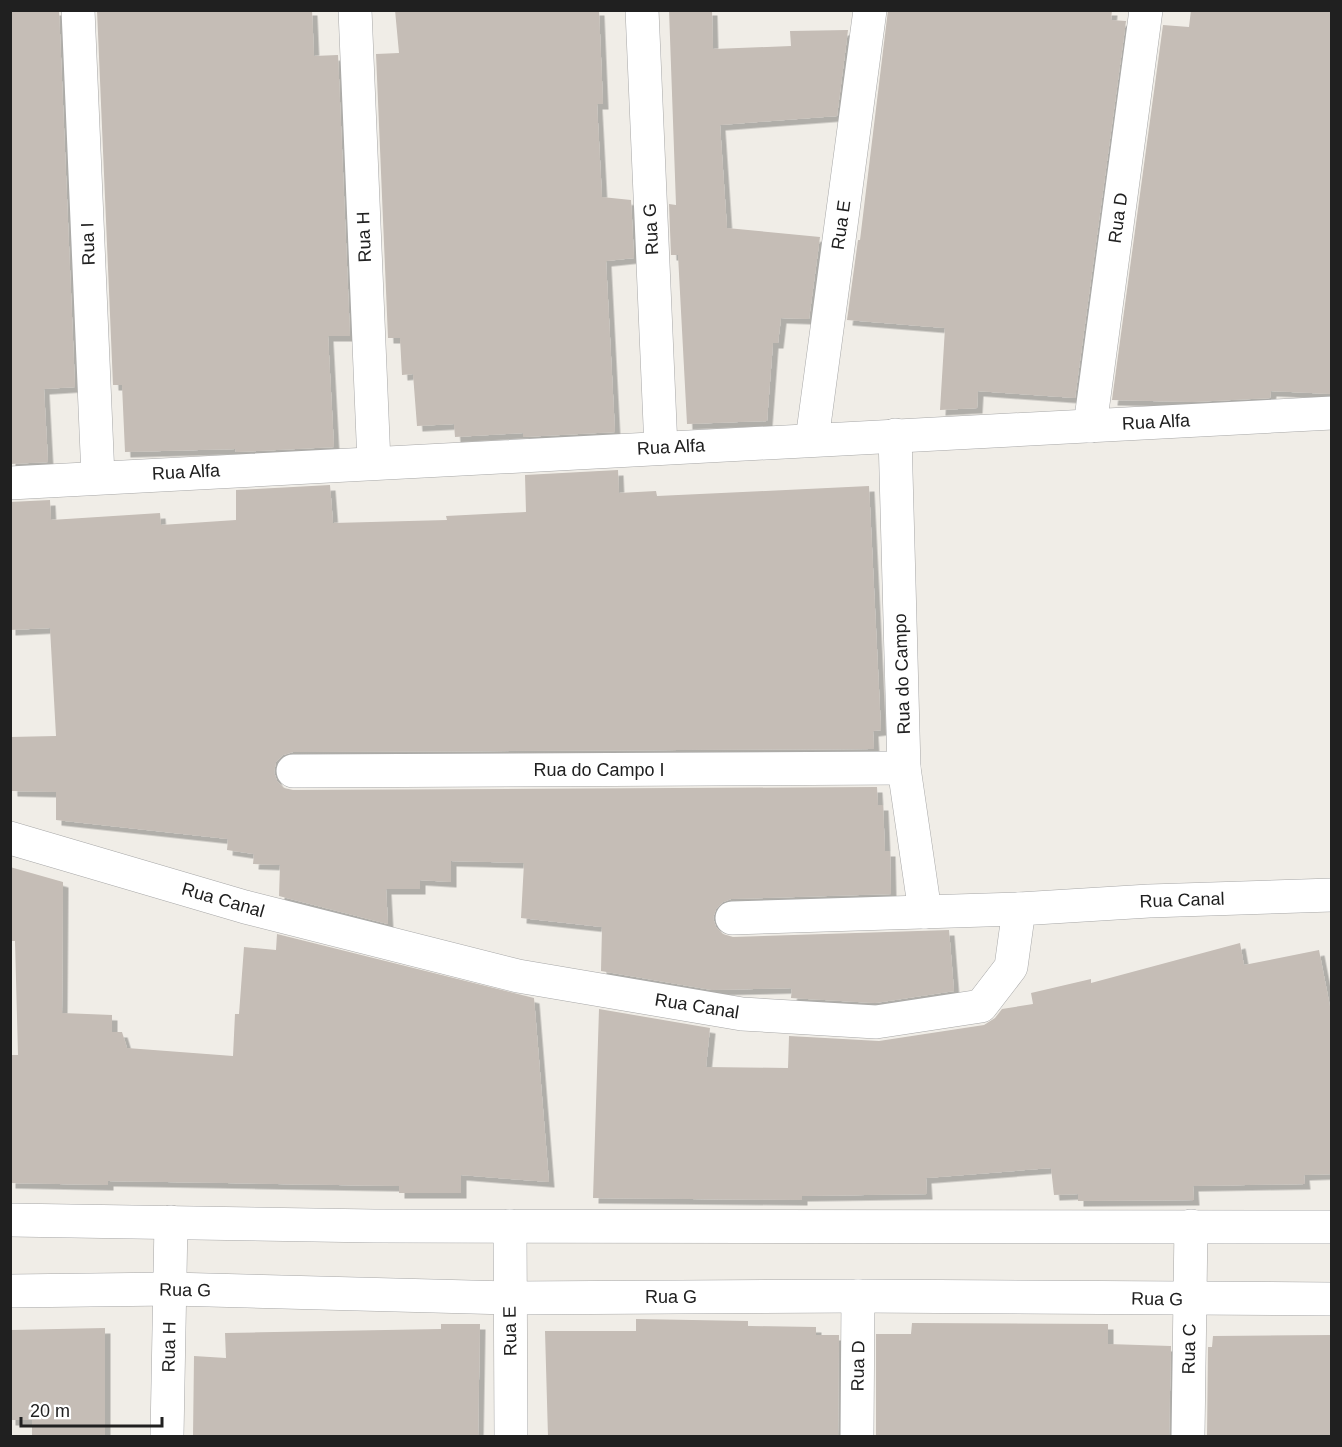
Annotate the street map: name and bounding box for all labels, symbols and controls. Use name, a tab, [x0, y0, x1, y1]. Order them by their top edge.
street label: Rua D	[1105, 191, 1131, 245]
street label: Rua E	[828, 199, 854, 251]
street label: Rua G	[640, 202, 662, 256]
street label: Rua H	[353, 211, 375, 263]
street label: Rua I	[77, 222, 99, 266]
street label: Rua Alfa	[1121, 410, 1191, 434]
street label: Rua Alfa	[636, 435, 706, 459]
street label: Rua Alfa	[151, 460, 221, 484]
street label: Rua do Campo	[890, 613, 914, 735]
street label: Rua do Campo I	[533, 760, 665, 780]
street label: Rua Canal	[179, 879, 267, 921]
street label: Rua Canal	[1139, 889, 1225, 911]
street label: Rua Canal	[653, 989, 741, 1023]
street label: Rua G	[159, 1280, 211, 1300]
street label: Rua G	[645, 1287, 697, 1307]
street label: Rua G	[1131, 1289, 1183, 1309]
street label: Rua E	[500, 1306, 520, 1356]
street label: Rua H	[159, 1321, 179, 1373]
street label: Rua C	[1179, 1323, 1199, 1375]
street label: Rua D	[848, 1340, 868, 1392]
scale bar	[21, 1390, 162, 1428]
text: 20 m	[30, 1401, 70, 1421]

